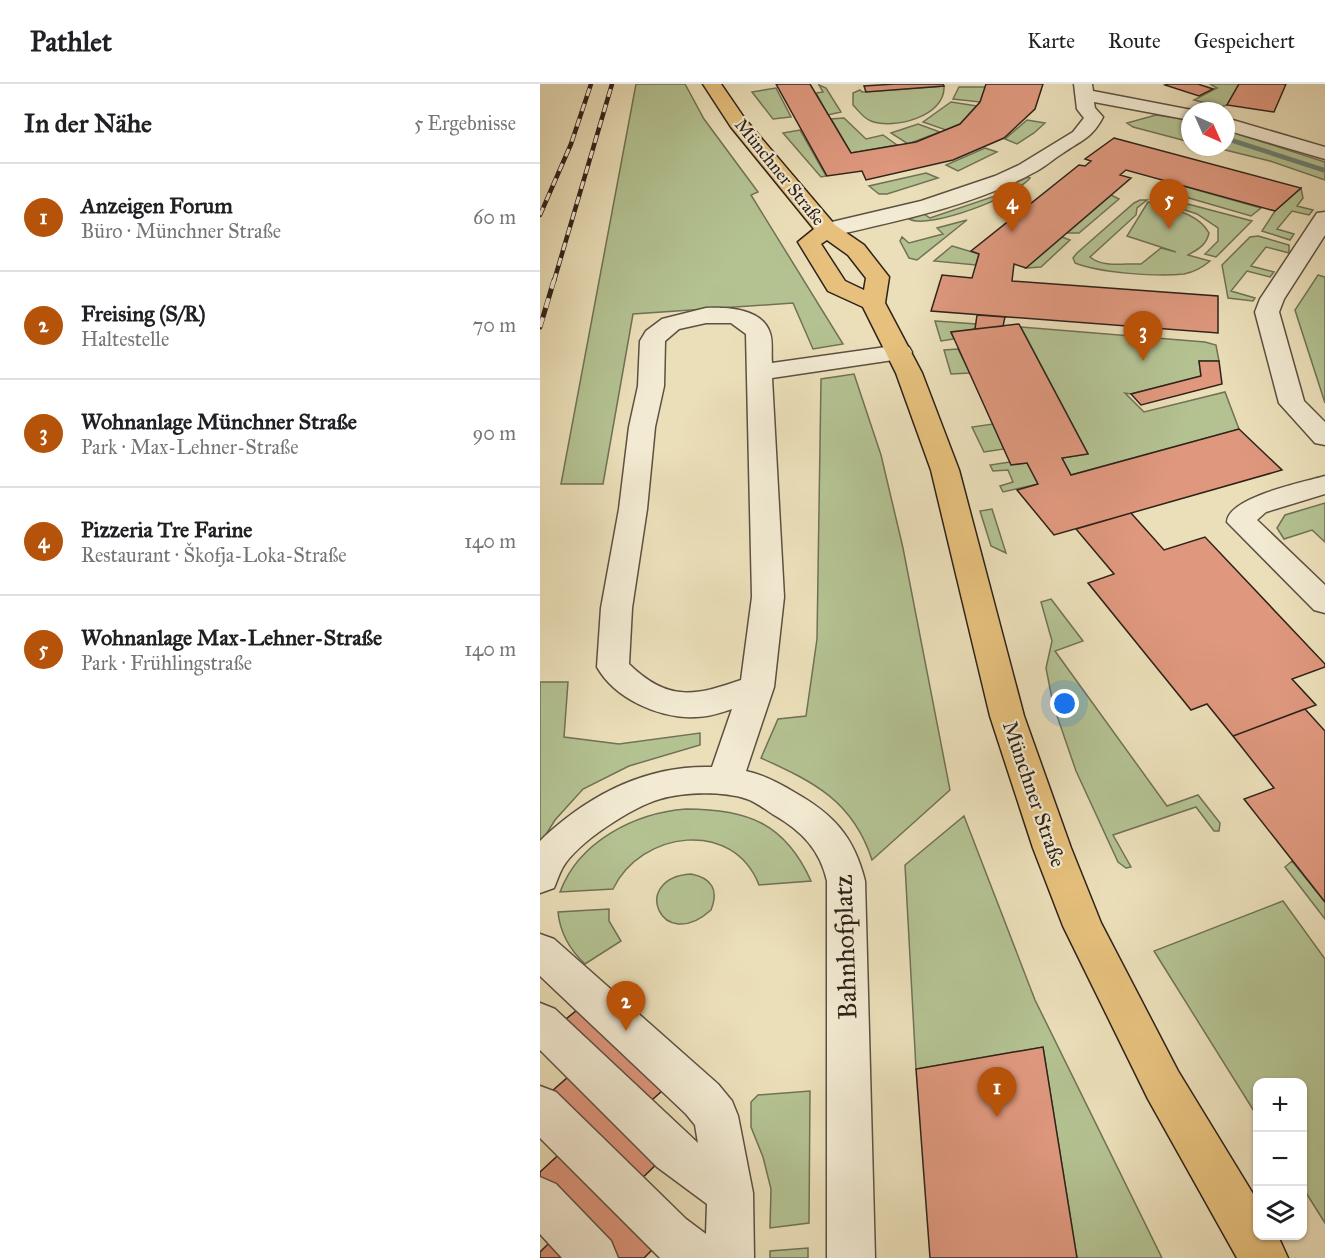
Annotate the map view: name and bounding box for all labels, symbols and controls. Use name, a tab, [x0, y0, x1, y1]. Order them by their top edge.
text: Pathlet	[30, 24, 112, 59]
text: Karte	[1027, 28, 1075, 54]
text: Route	[1108, 28, 1161, 54]
text: Gespeichert	[1194, 28, 1295, 54]
north arrow	[1181, 102, 1235, 156]
text: In der Nähe	[24, 107, 152, 139]
text: 5 Ergebnisse	[414, 111, 516, 135]
street label: Münchner Straße	[730, 114, 830, 230]
pin: 5	[1150, 180, 1188, 229]
pin: 4	[992, 182, 1032, 232]
text: Anzeigen Forum	[81, 192, 233, 219]
text: 1	[40, 205, 47, 229]
text: 60 m	[473, 205, 516, 229]
text: Büro · Münchner Straße	[81, 219, 281, 243]
text: Freising (S/R)	[81, 300, 205, 327]
pin: 3	[1124, 312, 1162, 361]
text: 2	[39, 313, 48, 337]
text: 70 m	[473, 313, 516, 337]
text: Haltestelle	[81, 327, 169, 351]
text: Wohnanlage Münchner Straße	[81, 408, 357, 435]
text: 3	[40, 421, 48, 445]
text: 90 m	[473, 421, 516, 445]
text: Park · Max-Lehner-Straße	[81, 435, 299, 459]
text: Pizzeria Tre Farine	[81, 516, 253, 543]
text: 4	[38, 529, 49, 553]
text: 140 m	[464, 529, 516, 553]
text: Restaurant · Škofja-Loka-Straße	[81, 543, 347, 567]
text: Wohnanlage Max-Lehner-Straße	[81, 624, 382, 651]
text: 5	[39, 637, 48, 661]
text: 140 m	[464, 637, 516, 661]
text: Park · Frühlingstraße	[81, 651, 252, 675]
your location	[1050, 689, 1079, 718]
street label: Münchner Straße	[997, 717, 1071, 871]
street label: Bahnhofplatz	[826, 874, 864, 1020]
pin: 2	[606, 982, 646, 1031]
pin: 1	[978, 1068, 1016, 1117]
map controls	[1253, 1078, 1307, 1240]
button: +	[1253, 1078, 1307, 1132]
button: −	[1253, 1132, 1307, 1186]
button: layers	[1253, 1186, 1307, 1240]

